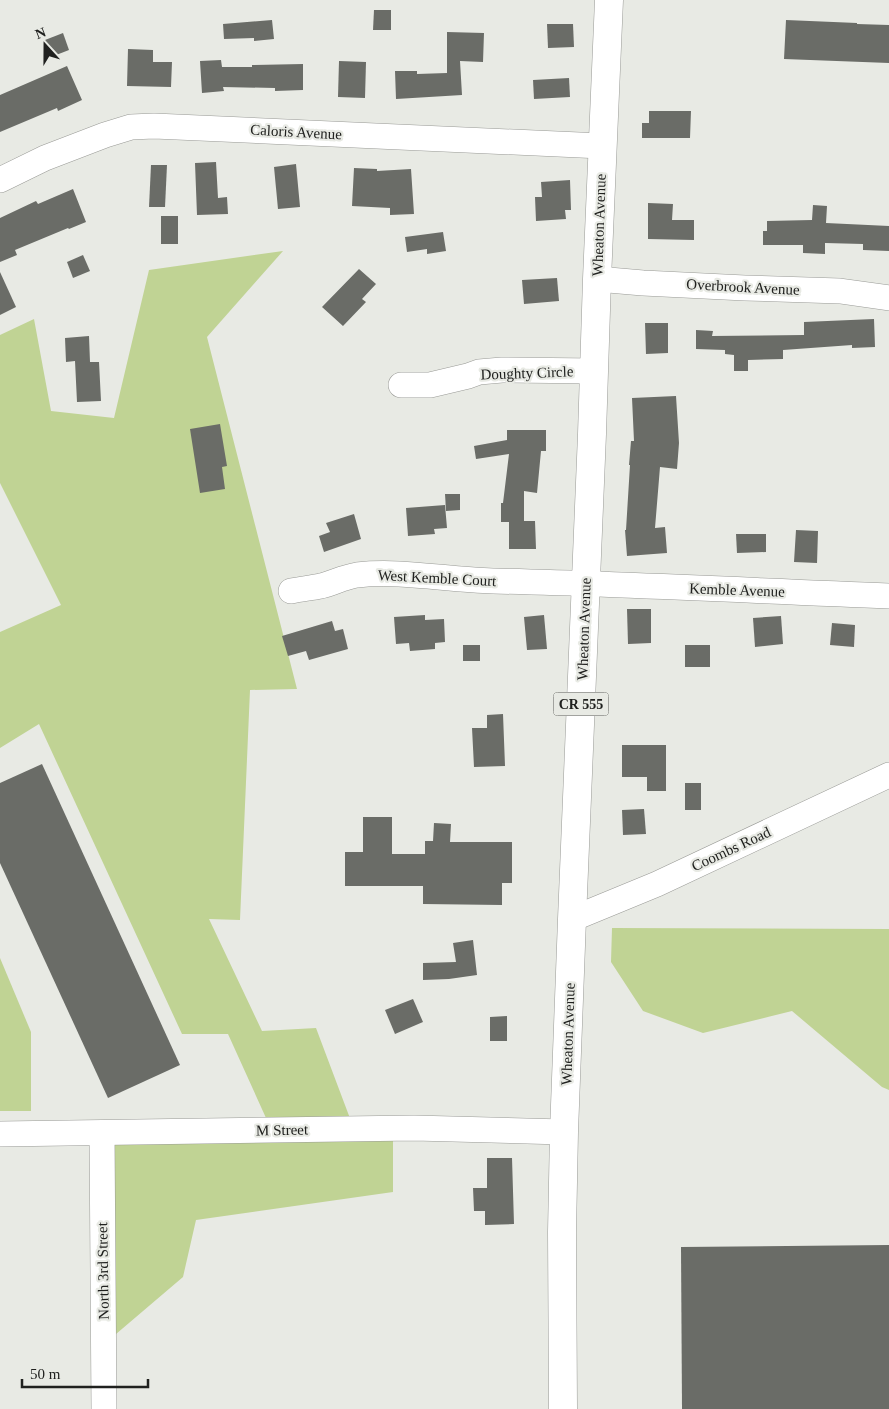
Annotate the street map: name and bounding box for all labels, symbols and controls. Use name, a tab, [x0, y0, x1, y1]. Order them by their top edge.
north arrow	[20, 20, 70, 70]
text: N	[33, 25, 48, 42]
street label: Caloris Avenue	[250, 122, 343, 142]
street label: Wheaton Avenue	[589, 173, 609, 277]
street label: Overbrook Avenue	[686, 276, 800, 298]
street label: Doughty Circle	[480, 363, 574, 383]
street label: West Kemble Court	[377, 567, 498, 589]
street label: Wheaton Avenue	[574, 577, 594, 681]
street label: Kemble Avenue	[689, 580, 786, 600]
road number: CR 555	[554, 692, 608, 716]
street label: Coombs Road	[689, 823, 774, 874]
street label: Wheaton Avenue	[558, 982, 578, 1086]
street label: M Street	[256, 1122, 309, 1138]
street label: North 3rd Street	[94, 1221, 112, 1320]
scale bar	[22, 1356, 149, 1388]
text: 50 m	[30, 1366, 61, 1382]

